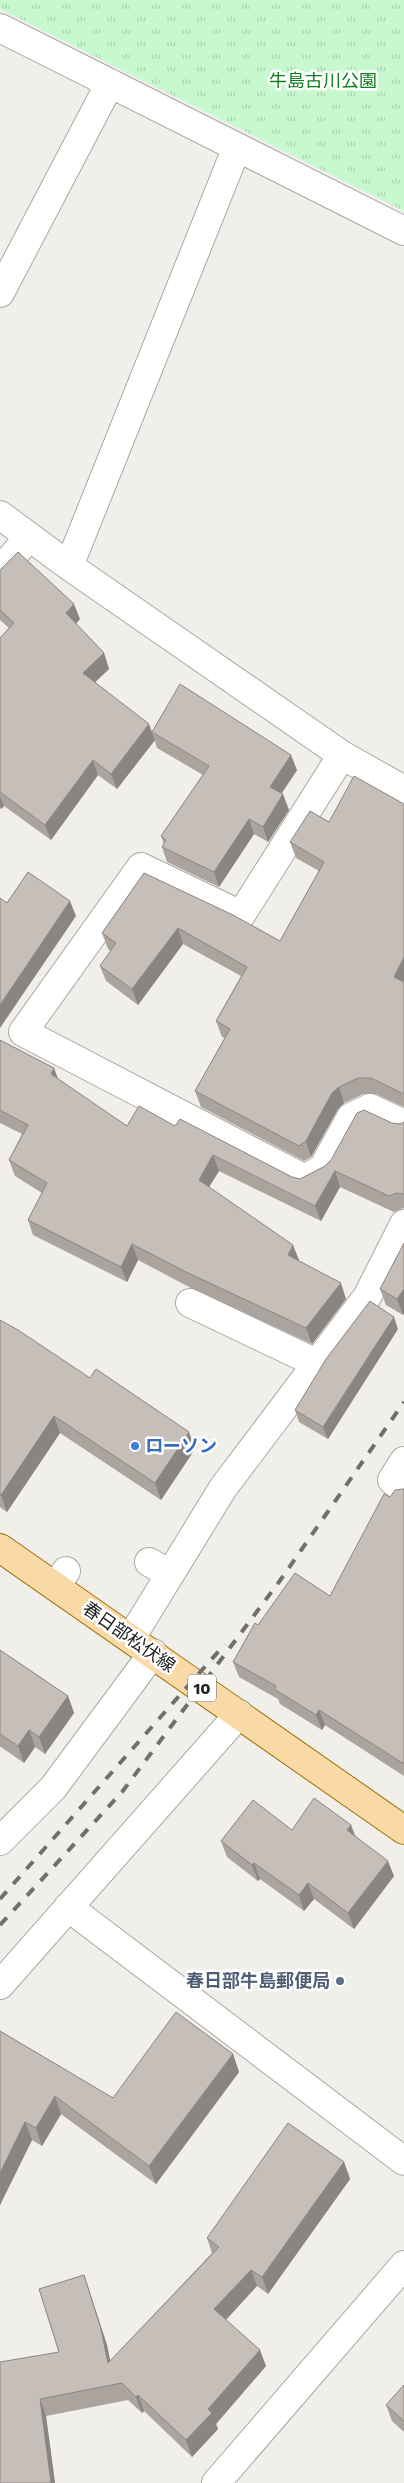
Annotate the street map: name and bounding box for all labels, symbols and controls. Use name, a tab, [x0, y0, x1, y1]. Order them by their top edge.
park label: 牛島古川公園	[269, 70, 377, 91]
place label: ローソン	[145, 1435, 217, 1456]
marker: ローソン	[129, 1440, 141, 1452]
street label: 春日部松伏線	[79, 1597, 180, 1676]
road number: 10	[188, 1675, 216, 1702]
place label: 春日部牛島郵便局	[186, 1970, 330, 1991]
marker: 春日部牛島郵便局	[334, 1975, 346, 1987]

